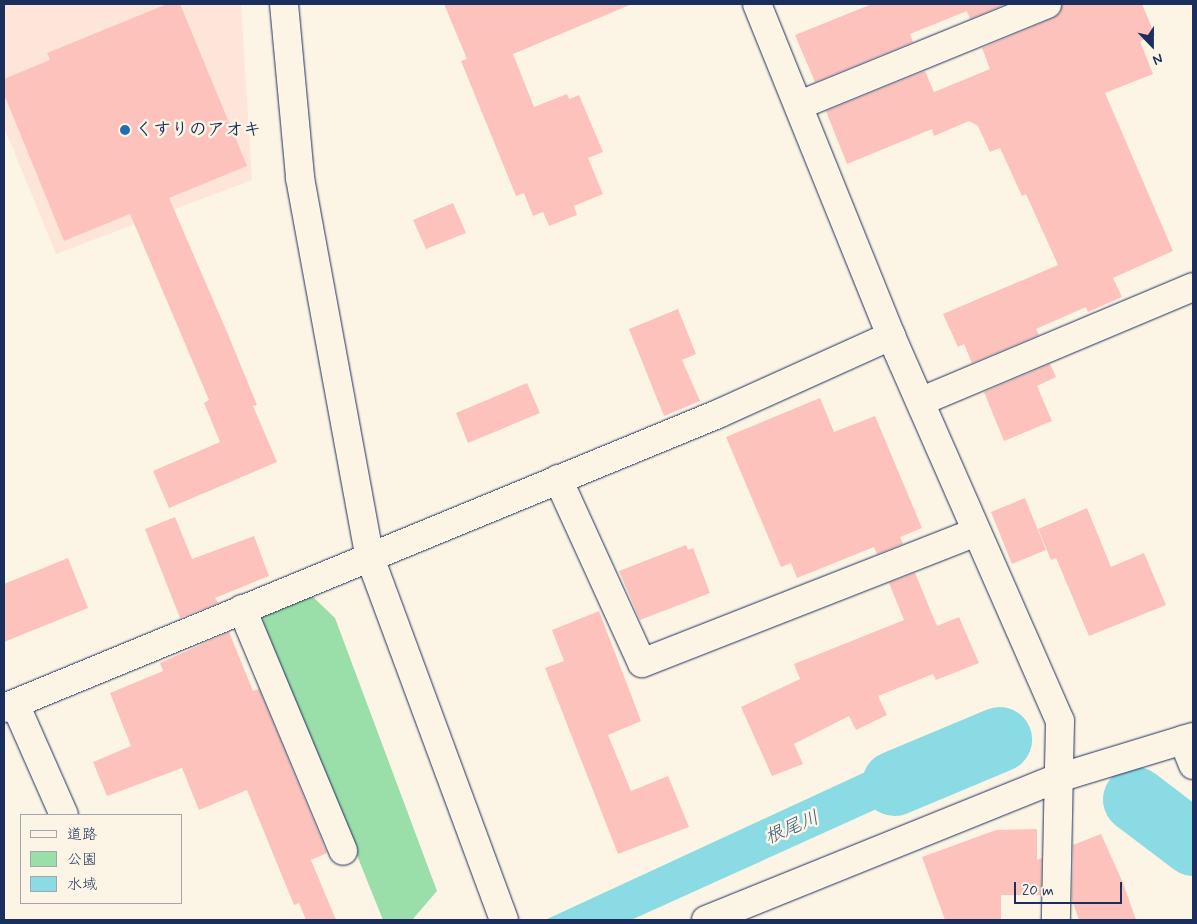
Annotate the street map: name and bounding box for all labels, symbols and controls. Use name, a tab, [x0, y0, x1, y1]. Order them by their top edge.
north arrow	[1127, 20, 1177, 70]
text: N	[1150, 49, 1165, 69]
place label: くすりのアオキ	[135, 119, 261, 141]
marker: くすりのアオキ	[119, 124, 131, 136]
water label: 根尾川	[761, 806, 823, 850]
legend	[20, 814, 182, 904]
text: 道路	[67, 825, 97, 845]
text: 公園	[67, 850, 97, 870]
scale bar	[1017, 872, 1124, 904]
text: 水域	[67, 875, 97, 895]
text: 20 m	[1022, 881, 1054, 901]

